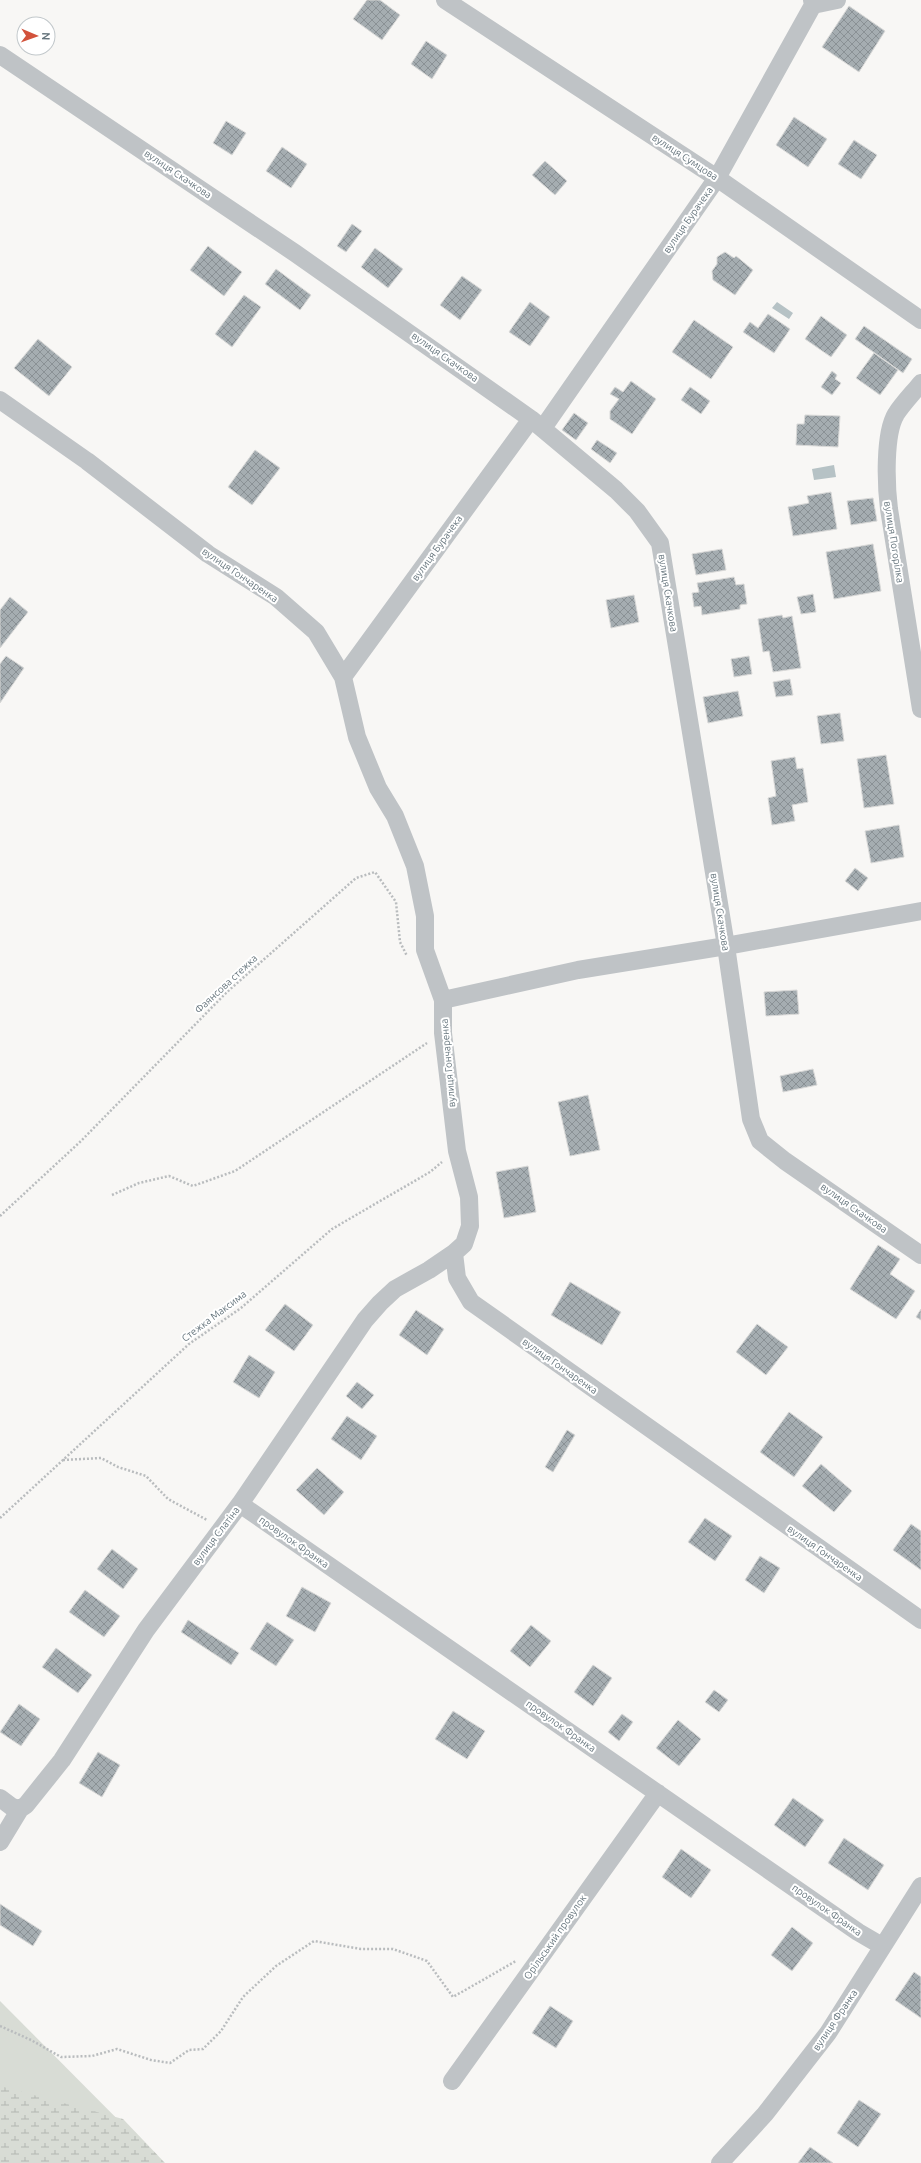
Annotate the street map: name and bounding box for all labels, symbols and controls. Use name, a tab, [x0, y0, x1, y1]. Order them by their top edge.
north arrow	[16, 16, 56, 56]
text: N	[40, 32, 52, 41]
street label: вулиця Сумцова	[650, 132, 720, 182]
street label: вулиця Скачкова	[142, 147, 214, 201]
street label: вулиця Бурачека	[661, 185, 715, 255]
street label: вулиця Скачкова	[410, 330, 480, 384]
street label: вулиця Погорілка	[882, 500, 906, 584]
street label: вулиця Бурачека	[410, 513, 464, 583]
street label: вулиця Гончаренка	[200, 546, 280, 604]
street label: вулиця Скачкова	[656, 553, 680, 633]
street label: вулиця Скачкова	[708, 872, 732, 952]
street label: Фаянсова стежка	[193, 952, 259, 1016]
street label: вулиця Гончаренка	[439, 1018, 457, 1108]
street label: вулиця Скачкова	[819, 1181, 889, 1235]
street label: Стежка Максима	[180, 1288, 248, 1344]
street label: вулиця Гончаренка	[520, 1336, 600, 1396]
street label: вулиця Слатіна	[190, 1505, 242, 1567]
street label: провулок Франка	[257, 1514, 331, 1570]
street label: вулиця Гончаренка	[785, 1523, 865, 1583]
street label: провулок Франка	[524, 1698, 598, 1754]
street label: провулок Франка	[790, 1882, 864, 1938]
street label: Орільський провулок	[522, 1893, 588, 1981]
street label: вулиця Франка	[811, 1987, 859, 2053]

